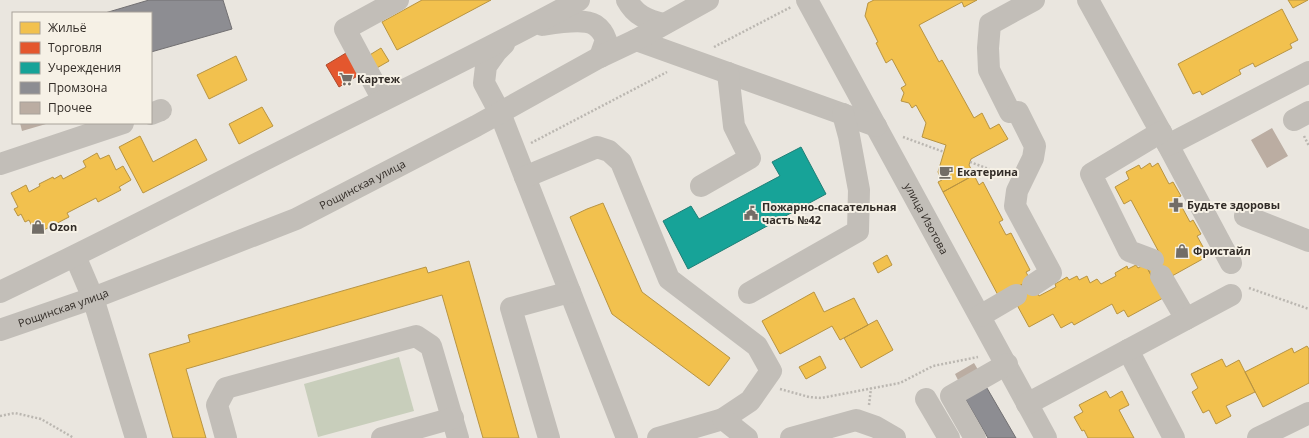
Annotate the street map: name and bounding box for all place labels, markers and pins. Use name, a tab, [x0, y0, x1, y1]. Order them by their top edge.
supermarket icon: Картеж	[338, 71, 354, 87]
place label: Картеж	[357, 71, 401, 86]
cafe icon: Екатерина	[938, 164, 954, 180]
place label: Екатерина	[957, 164, 1018, 179]
pharmacy icon: Будьте здоровы	[1168, 197, 1184, 213]
place label: Будьте здоровы	[1187, 197, 1280, 212]
place label: Пожарно-спасательная часть №42	[762, 199, 897, 227]
public building icon: Пожарно-спасательная часть №42	[743, 205, 759, 221]
shop icon: Ozon	[30, 219, 46, 235]
place label: Ozon	[49, 219, 77, 234]
shop icon: Фристайл	[1174, 243, 1190, 259]
place label: Фристайл	[1193, 243, 1251, 258]

